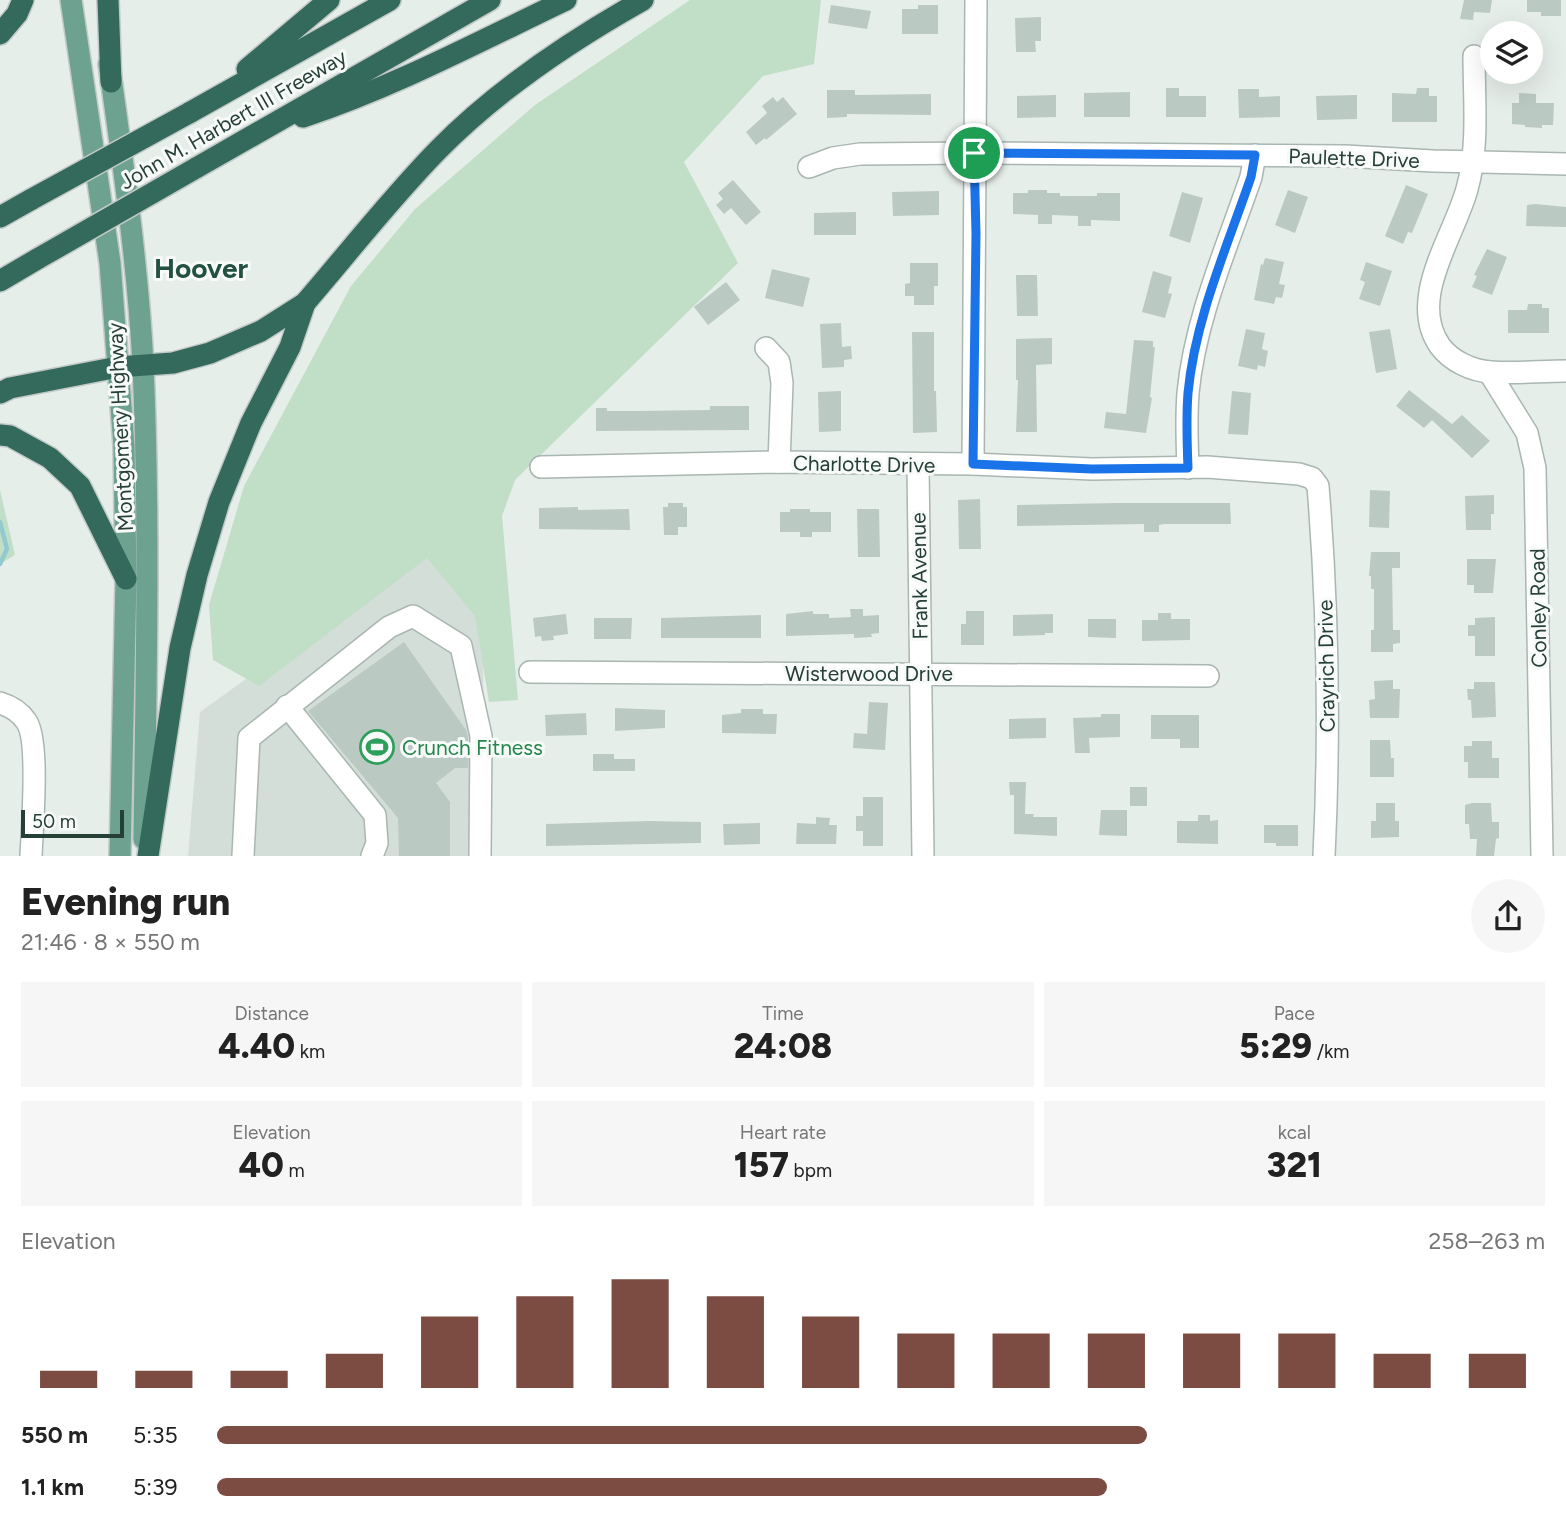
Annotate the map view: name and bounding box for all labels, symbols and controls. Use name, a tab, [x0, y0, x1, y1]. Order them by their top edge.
map controls	[1480, 21, 1543, 84]
button: layers	[1480, 21, 1543, 84]
street label: John M. Harbert III Freeway	[115, 44, 351, 194]
pin	[944, 123, 1004, 183]
icon: arrive	[955, 134, 993, 172]
street label: Paulette Drive	[1288, 143, 1420, 173]
district label: Hoover	[154, 251, 248, 285]
street label: Montgomery Highway	[102, 322, 138, 532]
street label: Charlotte Drive	[793, 450, 935, 478]
street label: Frank Avenue	[905, 512, 933, 640]
street label: Conley Road	[1524, 548, 1552, 668]
street label: Crayrich Drive	[1312, 599, 1340, 733]
street label: Wisterwood Drive	[785, 661, 953, 686]
sports icon: Crunch Fitness	[358, 728, 396, 766]
place label: Crunch Fitness	[402, 735, 543, 760]
scale bar	[21, 807, 124, 839]
text: 50 m	[32, 810, 76, 833]
text: Evening run	[21, 879, 230, 925]
button: share	[1471, 879, 1545, 953]
text: 21:46 · 8 × 550 m	[21, 928, 200, 956]
text: Distance	[234, 1002, 309, 1025]
text: Time	[762, 1002, 804, 1025]
text: Pace	[1274, 1002, 1315, 1025]
text: 4.40	[218, 1025, 295, 1067]
text: 24:08	[734, 1025, 832, 1067]
text: 5:29	[1239, 1025, 1312, 1067]
text: km	[295, 1040, 325, 1063]
text: /km	[1312, 1040, 1350, 1063]
text: Elevation	[233, 1121, 311, 1144]
text: Heart rate	[740, 1121, 826, 1144]
text: kcal	[1278, 1121, 1311, 1144]
text: 40	[239, 1144, 284, 1186]
text: 157	[734, 1144, 789, 1186]
text: 321	[1267, 1144, 1322, 1186]
text: m	[284, 1159, 305, 1182]
text: bpm	[789, 1159, 832, 1182]
text: Elevation	[21, 1227, 116, 1255]
text: 258–263 m	[1429, 1227, 1545, 1255]
text: 550 m	[21, 1421, 88, 1449]
text: 5:35	[133, 1421, 178, 1449]
text: 1.1 km	[21, 1473, 84, 1501]
text: 5:39	[133, 1473, 178, 1501]

